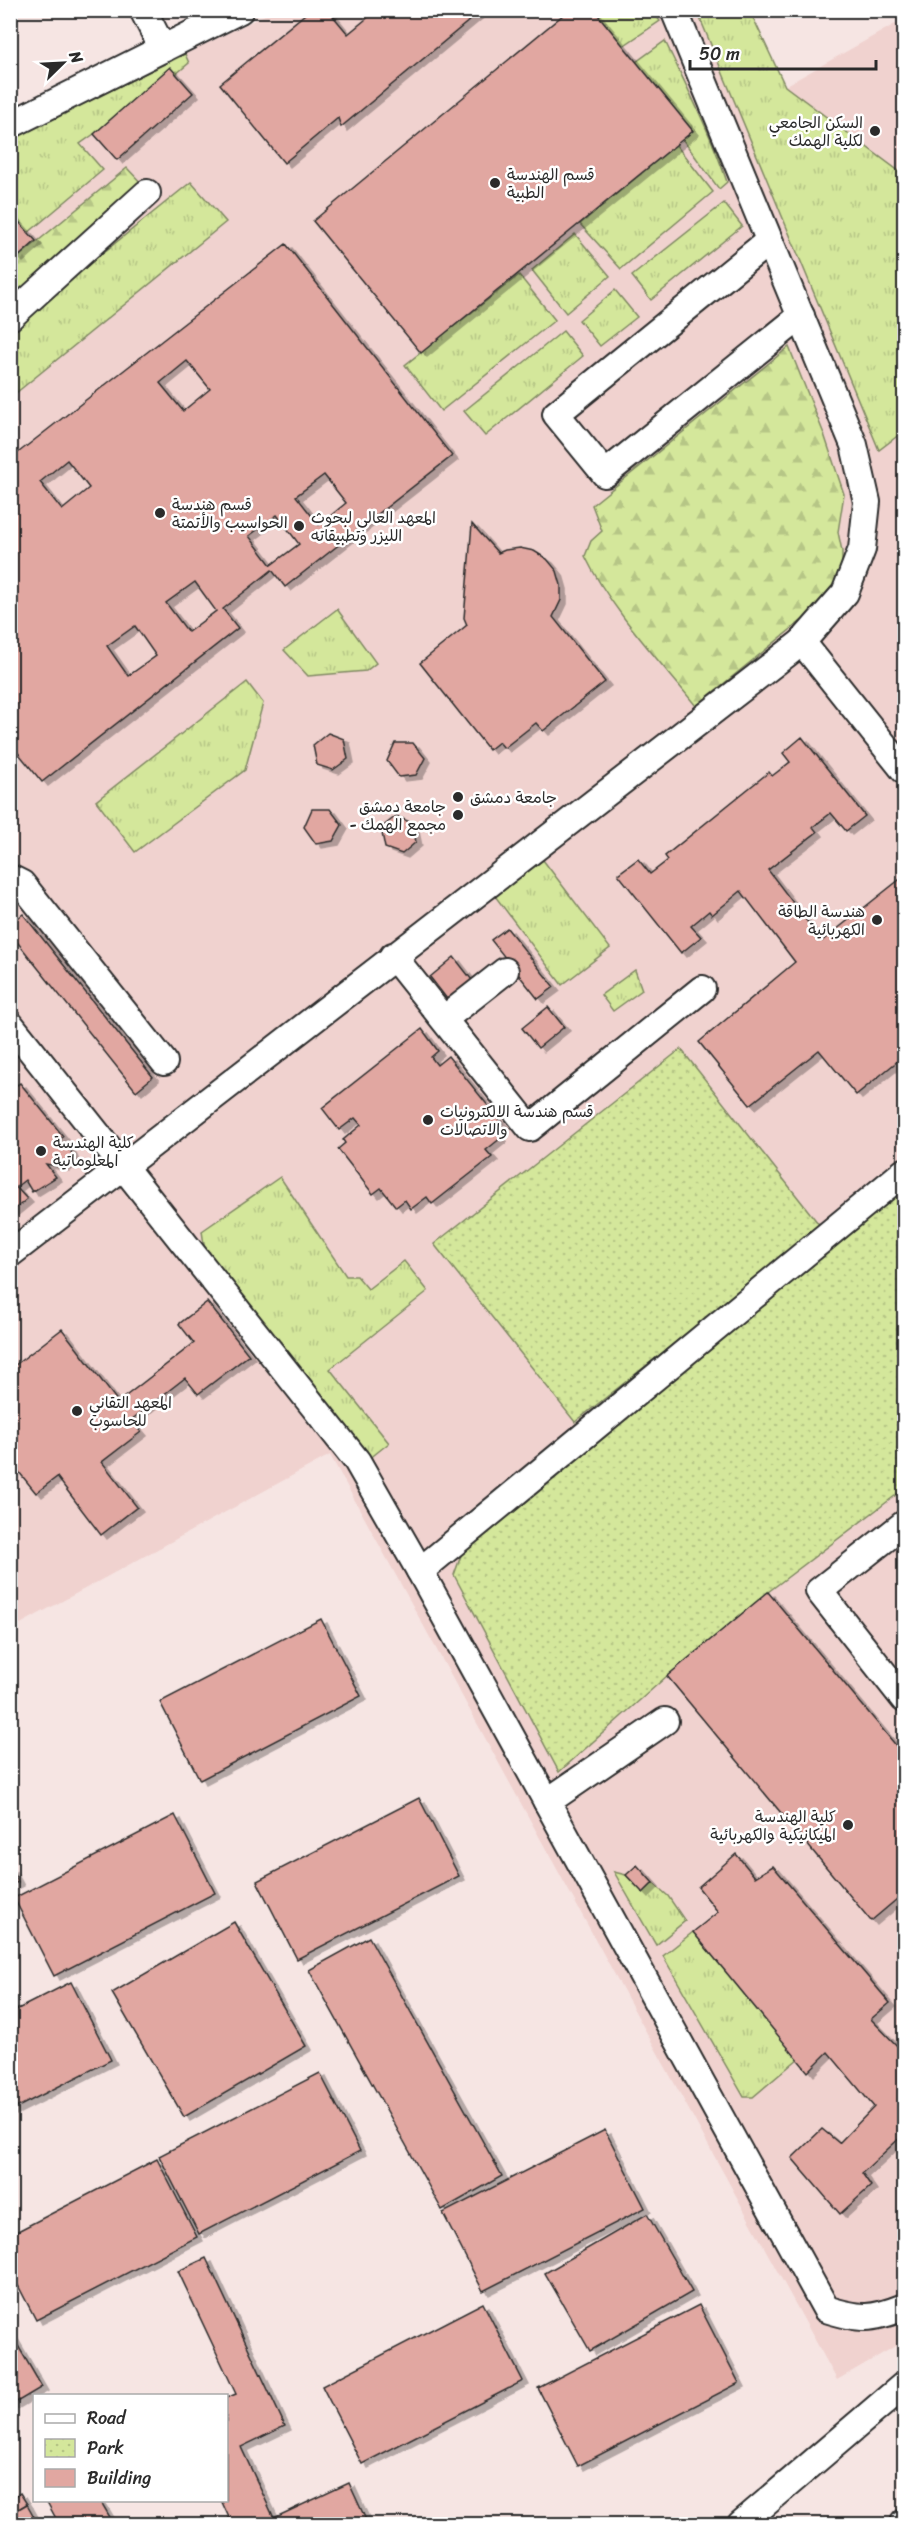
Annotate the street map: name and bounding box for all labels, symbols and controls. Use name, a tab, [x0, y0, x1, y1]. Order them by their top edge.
north arrow	[33, 33, 93, 93]
scale bar	[690, 33, 876, 71]
text: 50 m	[699, 38, 740, 70]
text: N	[60, 45, 92, 69]
place label: السكن الجامعي لكلية الهمك	[769, 108, 863, 155]
marker: السكن الجامعي لكلية الهمك	[868, 124, 882, 138]
place label: قسم الهندسة الطبية	[507, 160, 595, 207]
marker: قسم الهندسة الطبية	[488, 176, 502, 190]
place label: قسم هندسة الحواسيب والأتمتة	[172, 490, 288, 537]
place label: المعهد العالي لبحوث الليزر وتطبيقاته	[311, 503, 436, 550]
marker: قسم هندسة الحواسيب والأتمتة	[153, 506, 167, 520]
marker: المعهد العالي لبحوث الليزر وتطبيقاته	[292, 519, 306, 533]
place label: جامعة دمشق	[470, 783, 557, 812]
marker: جامعة دمشق	[451, 790, 465, 804]
place label: جامعة دمشق - مجمع الهمك	[349, 792, 446, 839]
marker: جامعة دمشق - مجمع الهمك	[451, 808, 465, 822]
place label: هندسة الطاقة الكهربائية	[778, 897, 865, 944]
marker: هندسة الطاقة الكهربائية	[870, 913, 884, 927]
place label: قسم هندسة الالكترونيات والاتصالات	[440, 1097, 594, 1144]
marker: قسم هندسة الالكترونيات والاتصالات	[421, 1113, 435, 1127]
place label: كلية الهندسة المعلوماتية	[53, 1128, 134, 1175]
marker: كلية الهندسة المعلوماتية	[34, 1144, 48, 1158]
place label: المعهد التقاني للحاسوب	[89, 1388, 172, 1435]
marker: المعهد التقاني للحاسوب	[70, 1404, 84, 1418]
place label: كلية الهندسة الميكانيكية والكهربائية	[710, 1802, 836, 1849]
marker: كلية الهندسة الميكانيكية والكهربائية	[841, 1818, 855, 1832]
legend	[33, 2394, 228, 2502]
text: Road	[87, 2402, 127, 2434]
text: Park	[87, 2432, 124, 2464]
text: Building	[87, 2462, 151, 2494]

